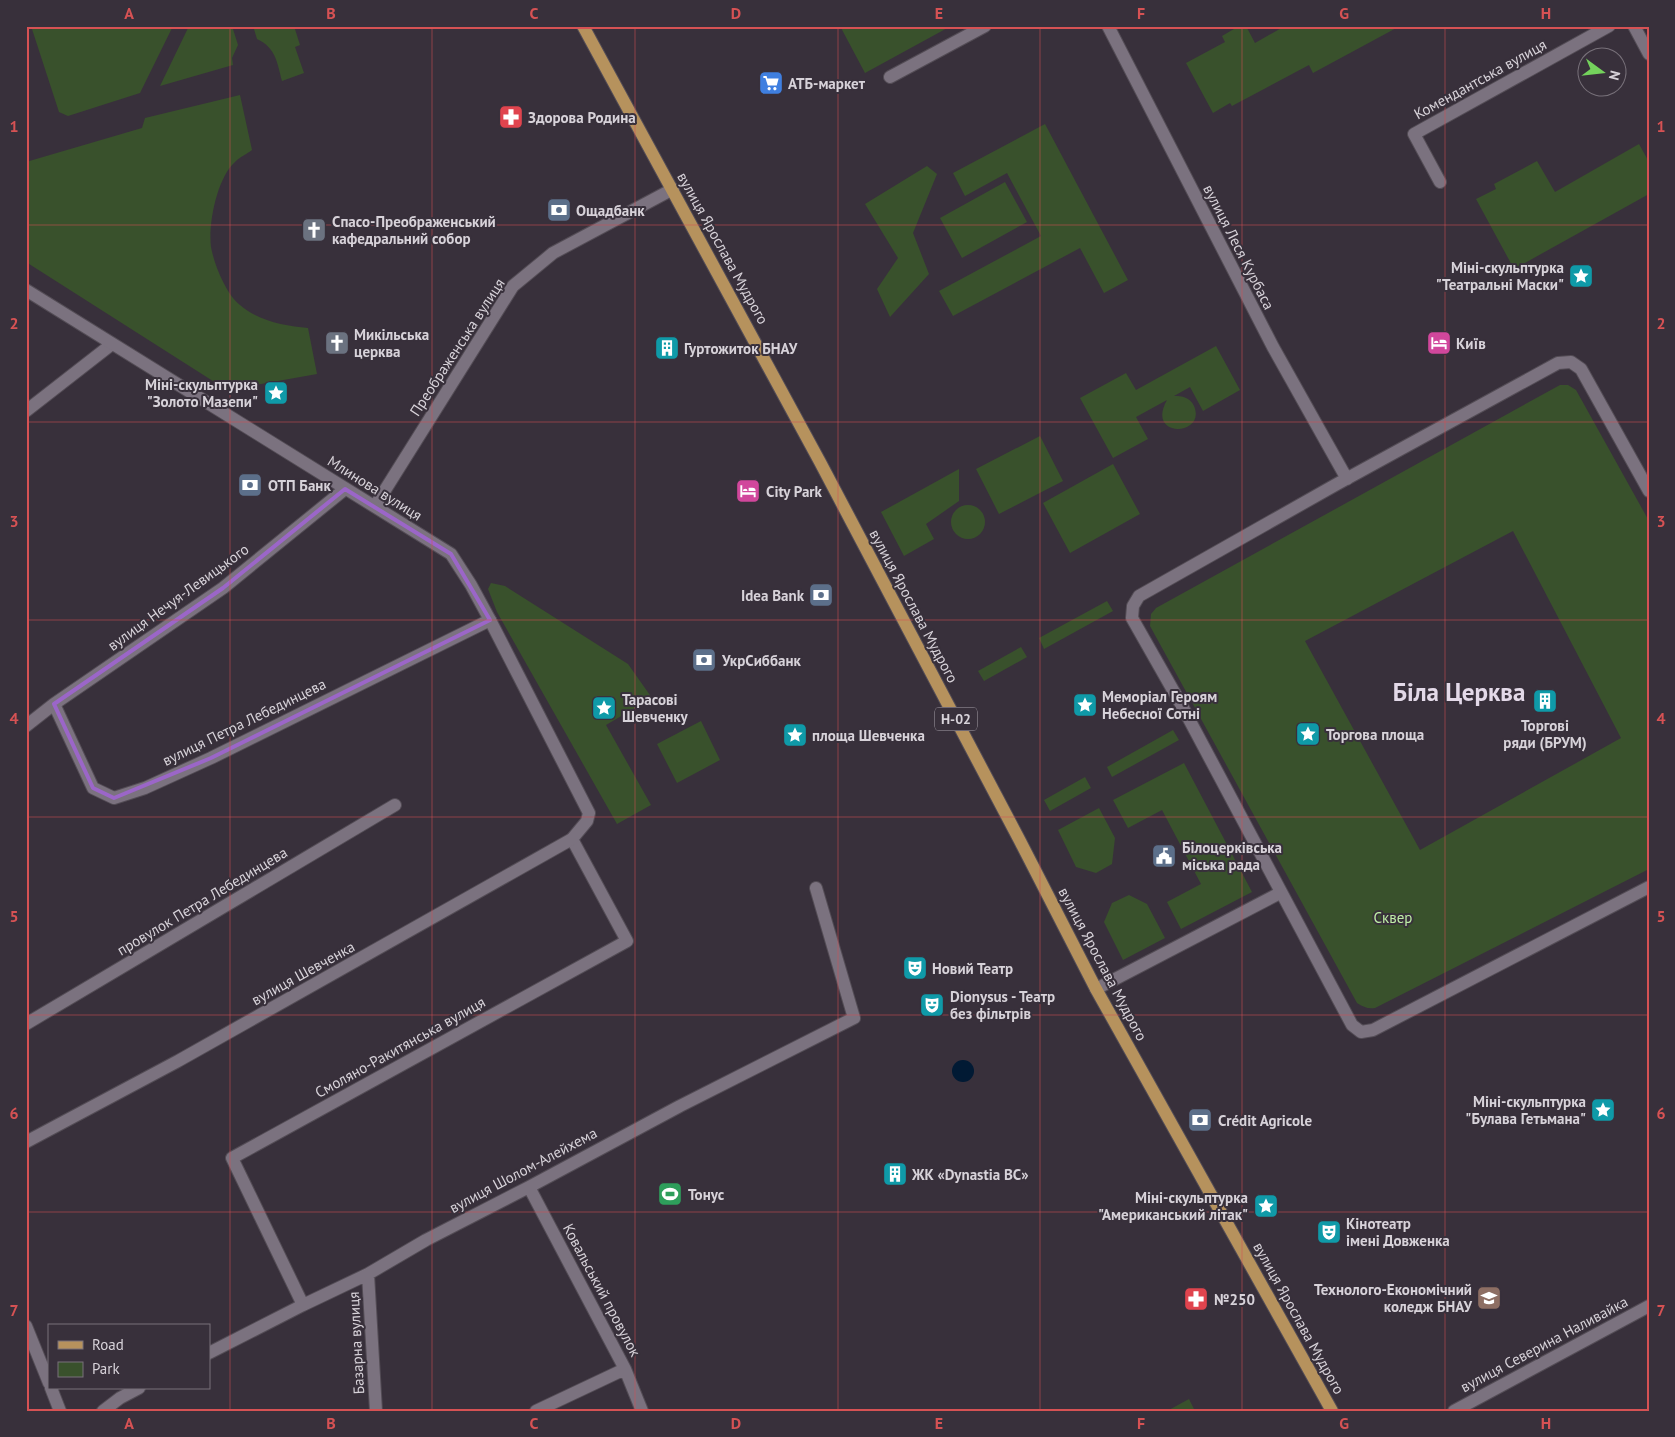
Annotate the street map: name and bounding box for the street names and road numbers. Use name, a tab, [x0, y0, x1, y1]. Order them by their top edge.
street label: Комендантська вулиця	[1410, 35, 1550, 123]
street label: вулиця Ярослава Мудрого	[673, 169, 773, 327]
street label: вулиця Леся Курбаса	[1199, 181, 1279, 313]
street label: Преображенська вулиця	[405, 275, 509, 419]
street label: Млинова вулиця	[324, 451, 426, 525]
street label: вулиця Ярослава Мудрого	[865, 526, 963, 686]
street label: вулиця Нечуя-Левицького	[104, 539, 252, 655]
street label: вулиця Петра Лебединцева	[159, 674, 329, 770]
road number: Н-02	[935, 708, 977, 731]
street label: провулок Петра Лебединцева	[113, 842, 291, 960]
street label: вулиця Ярослава Мудрого	[1054, 884, 1152, 1044]
street label: вулиця Шевченка	[248, 937, 358, 1009]
street label: Смоляно-Ракитянська вулиця	[311, 992, 489, 1102]
street label: вулиця Шолом-Алейхема	[446, 1123, 600, 1217]
street label: Ковальський провулок	[559, 1220, 646, 1361]
street label: вулиця Ярослава Мудрого	[1249, 1239, 1349, 1397]
street label: Базарна вулиця	[344, 1291, 368, 1395]
street label: вулиця Северина Наливайка	[1457, 1292, 1631, 1396]

